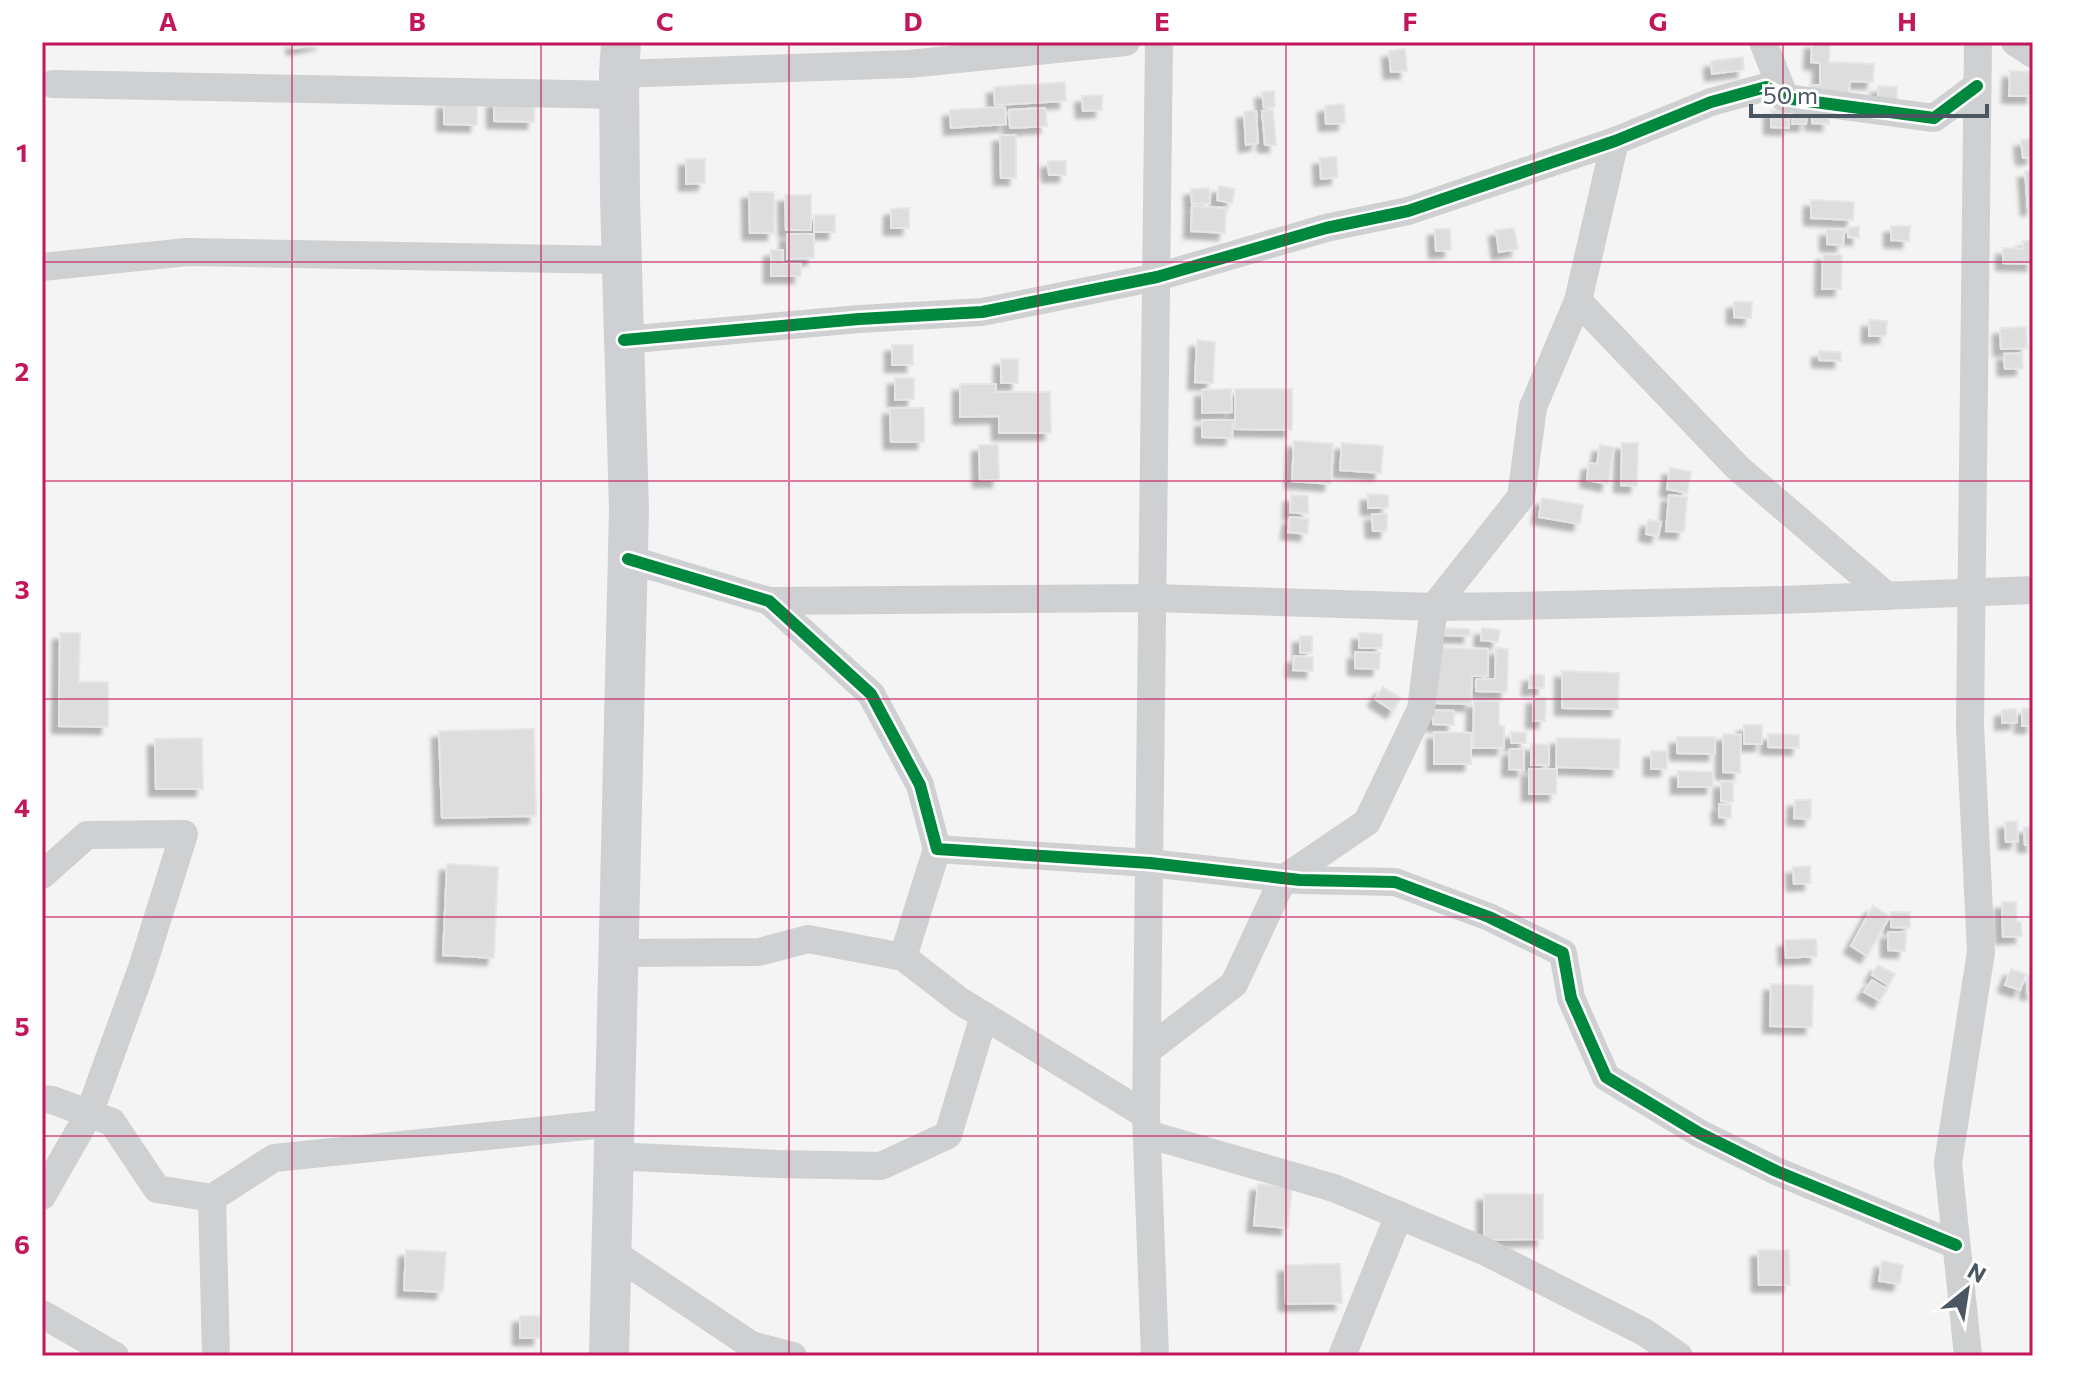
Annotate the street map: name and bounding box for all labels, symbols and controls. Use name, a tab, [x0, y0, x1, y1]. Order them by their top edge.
text: A	[159, 5, 178, 36]
text: B	[408, 5, 426, 36]
text: C	[656, 5, 674, 36]
text: D	[903, 5, 923, 36]
text: E	[1154, 5, 1170, 36]
text: F	[1402, 5, 1418, 36]
text: G	[1649, 5, 1667, 36]
text: H	[1897, 5, 1917, 36]
scale bar	[1751, 68, 1987, 118]
text: 50 m	[1763, 80, 1818, 109]
text: 1	[16, 136, 28, 167]
text: 2	[15, 355, 29, 386]
text: 3	[14, 573, 30, 604]
text: 4	[14, 791, 30, 822]
text: 5	[14, 1010, 30, 1041]
text: 6	[14, 1228, 30, 1259]
north arrow	[1927, 1250, 2007, 1330]
text: N	[1963, 1256, 1991, 1288]

